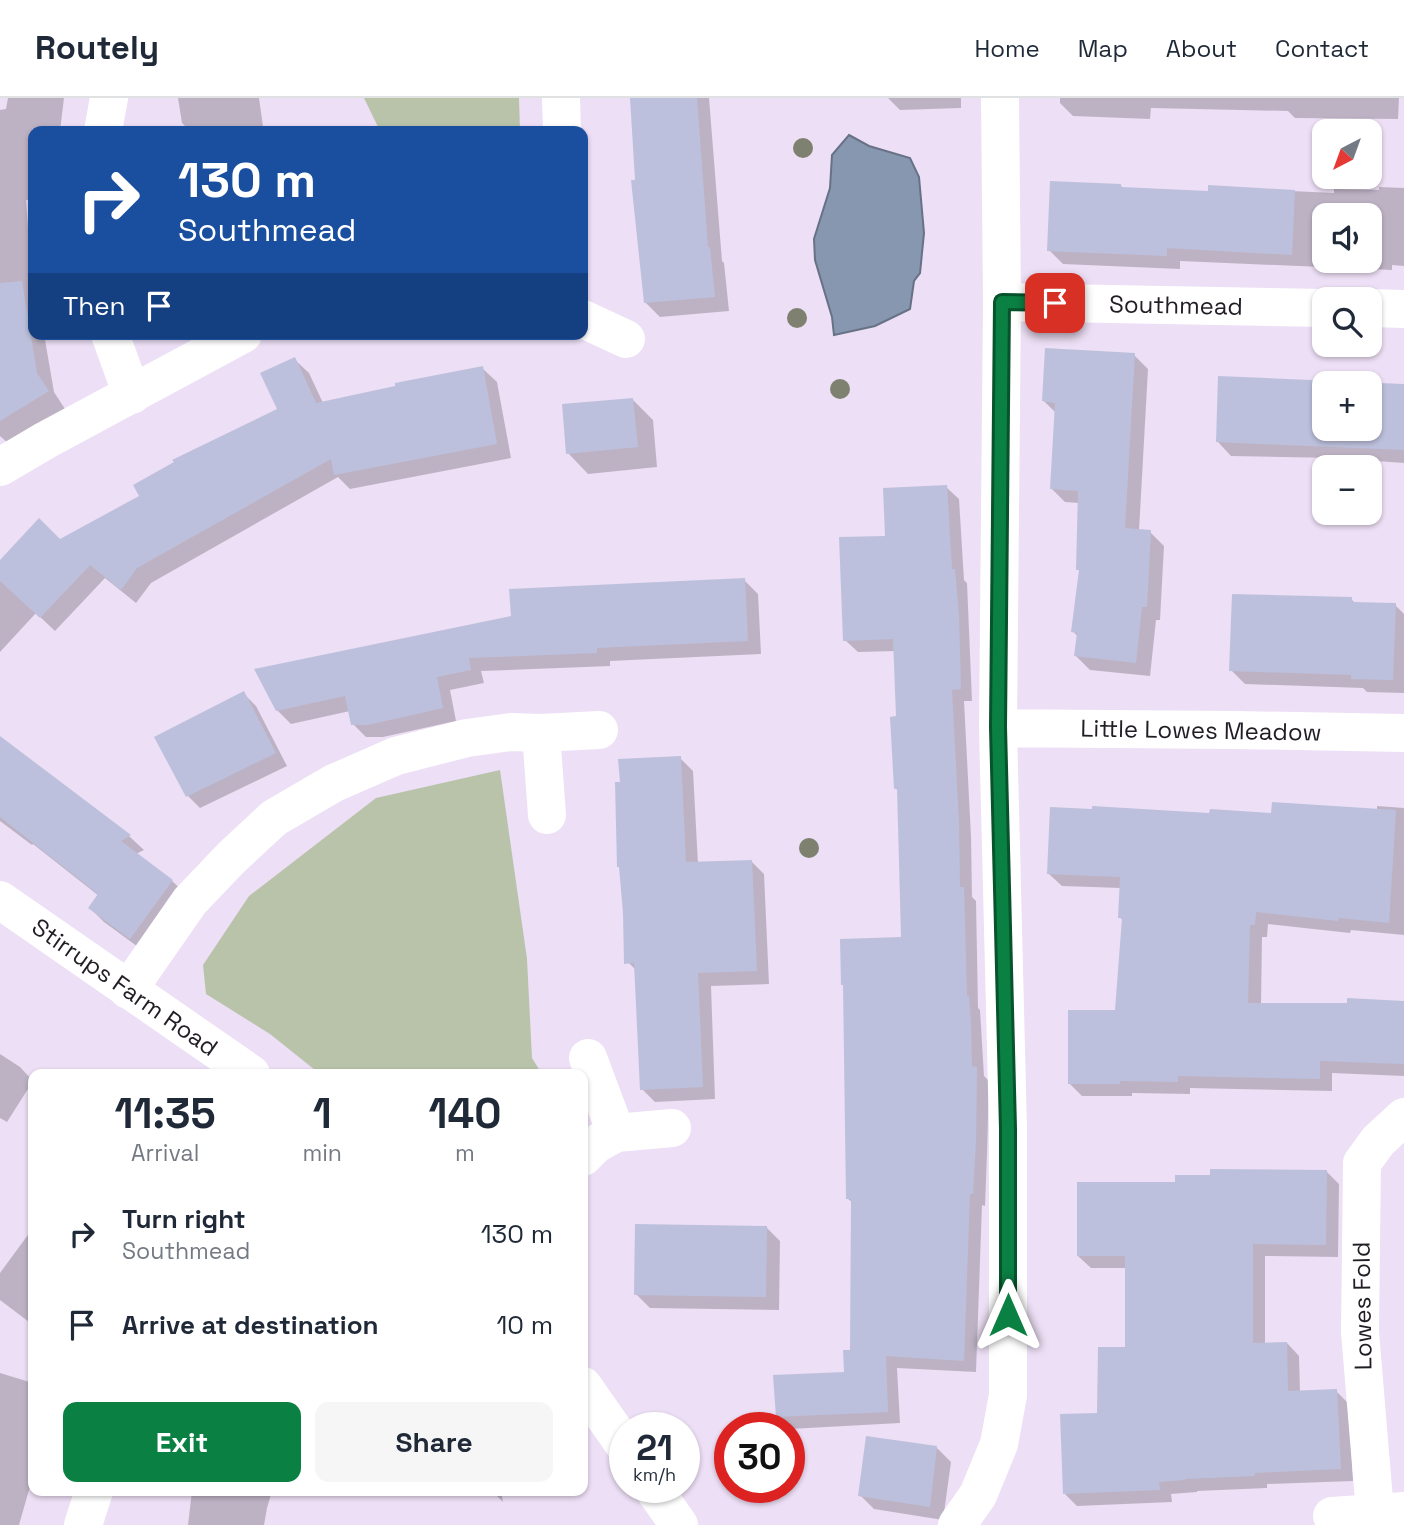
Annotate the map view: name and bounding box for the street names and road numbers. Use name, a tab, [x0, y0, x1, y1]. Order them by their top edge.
street label: Southmead	[1109, 288, 1243, 322]
street label: Little Lowes Meadow	[1080, 712, 1322, 748]
street label: Stirrups Farm Road	[26, 911, 224, 1063]
street label: Lowes Fold	[1345, 1241, 1379, 1371]

